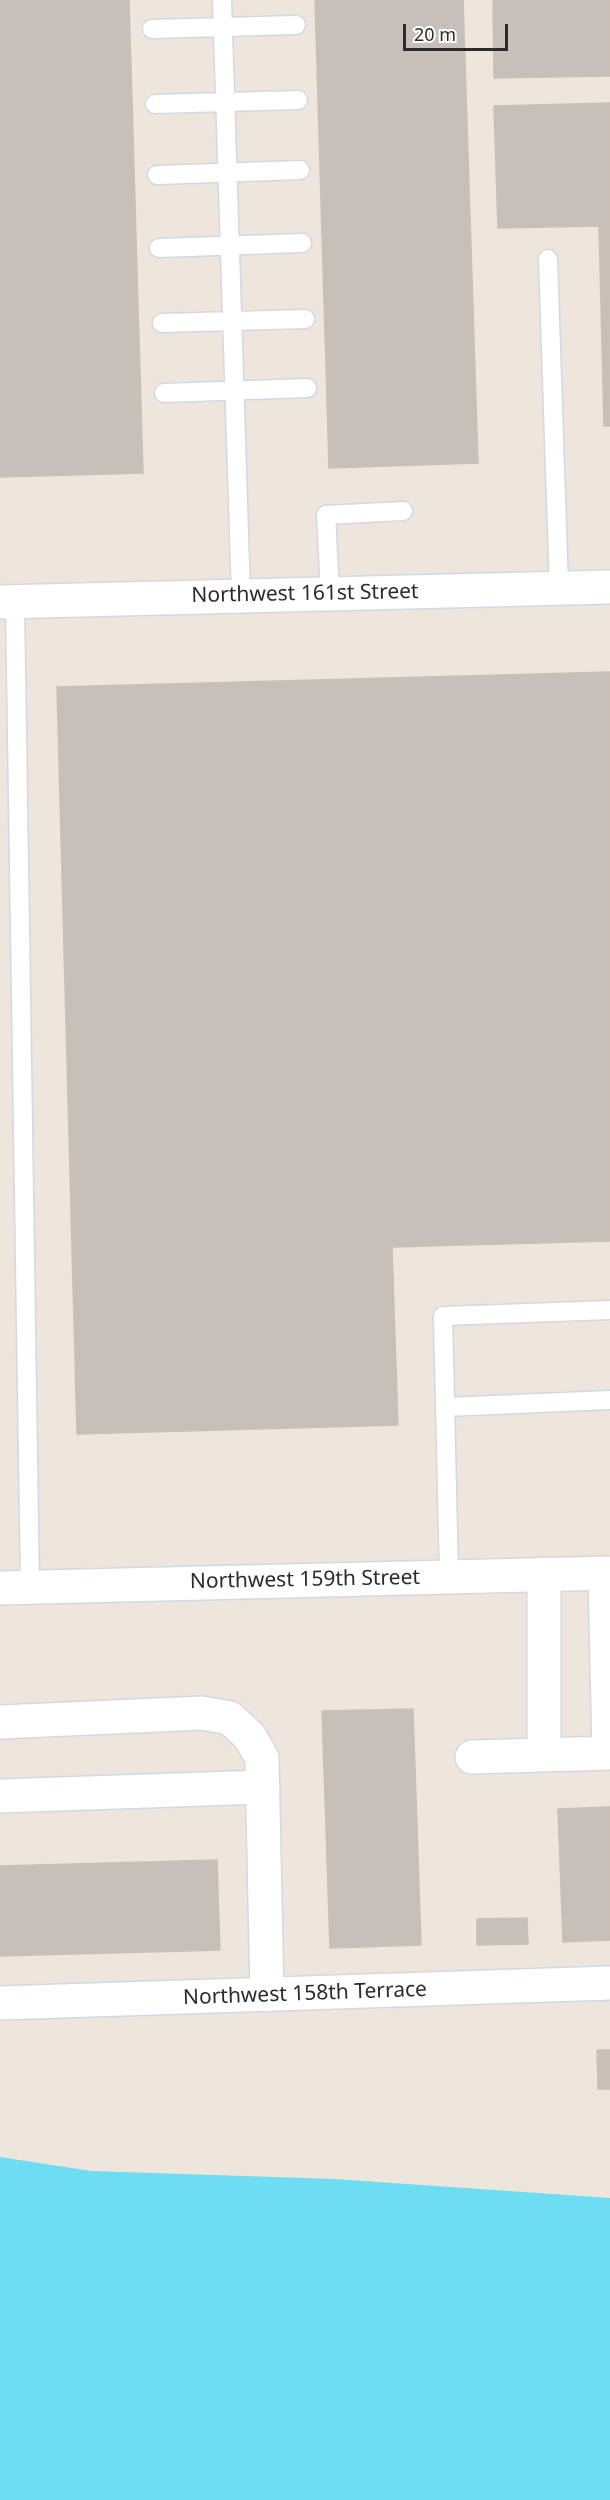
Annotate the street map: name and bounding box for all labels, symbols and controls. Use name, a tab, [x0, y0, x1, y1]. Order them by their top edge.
scale bar	[406, 12, 511, 50]
text: 20 m	[414, 22, 456, 46]
street label: Northwest 161st Street	[191, 579, 419, 609]
street label: Northwest 159th Street	[190, 1565, 420, 1595]
street label: Northwest 158th Terrace	[183, 1977, 427, 2011]

